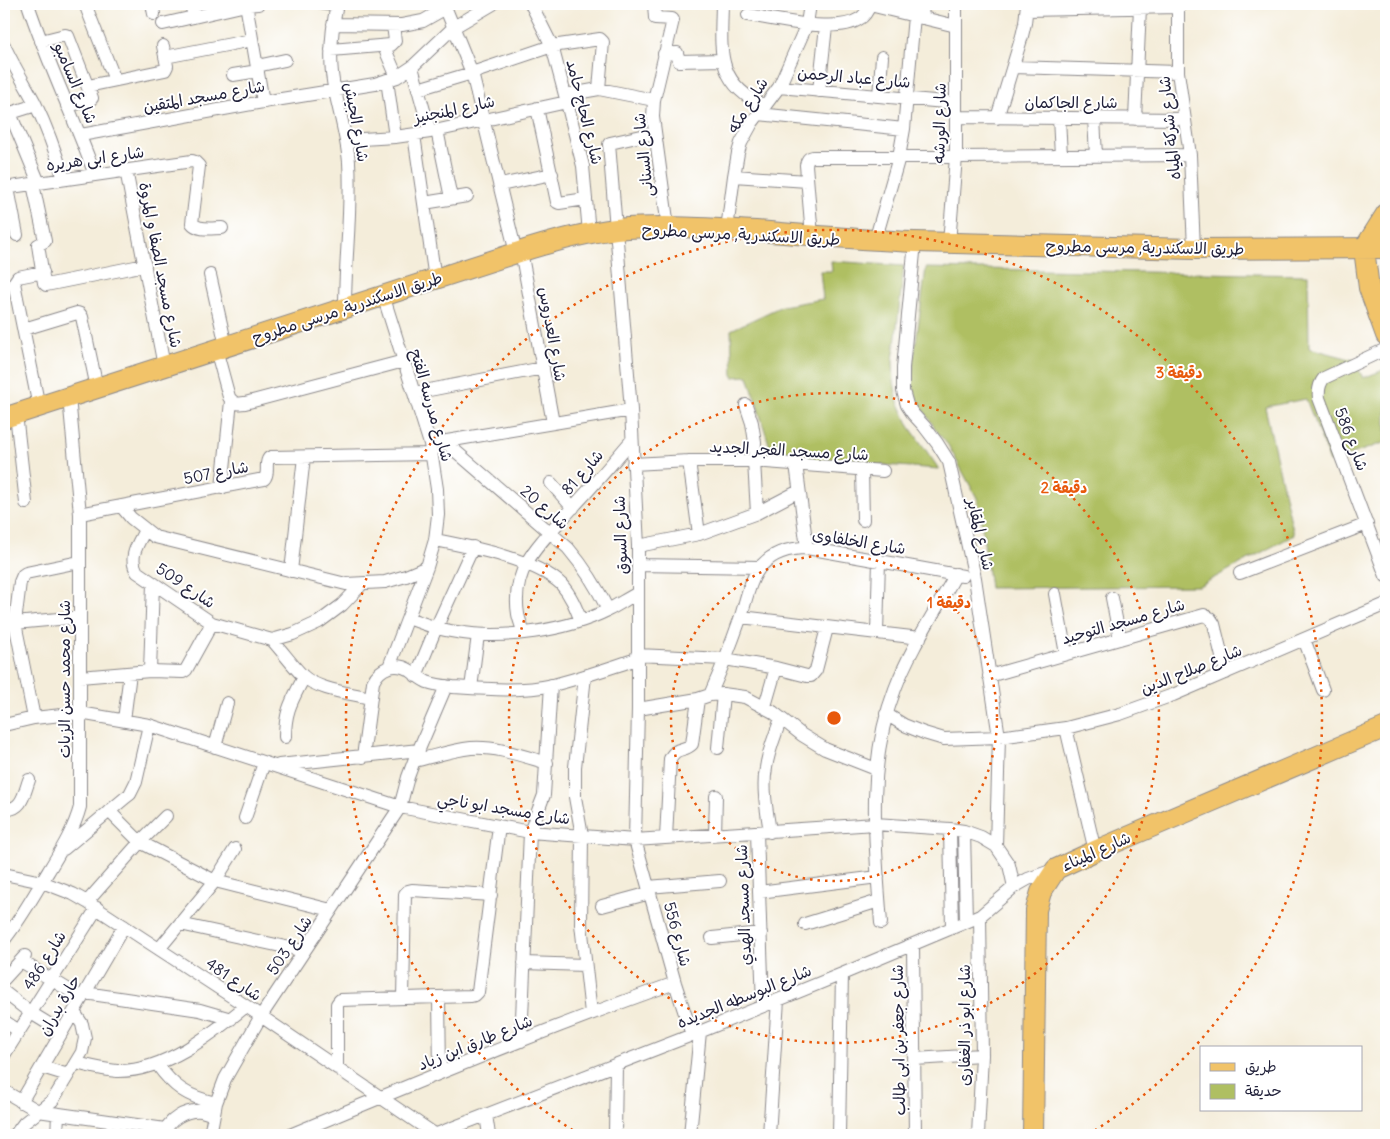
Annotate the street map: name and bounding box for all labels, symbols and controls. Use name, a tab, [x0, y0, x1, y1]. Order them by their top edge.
street label: شارع السامبو	[47, 38, 102, 127]
street label: شارع الحاج حامد	[560, 57, 608, 167]
street label: شارع عباد الرحمن	[796, 62, 911, 94]
street label: شارع مكه	[722, 73, 774, 138]
street label: شارع مسجد المتقين	[142, 75, 267, 119]
street label: شارع شركة المياه	[1154, 75, 1186, 181]
street label: شارع الجيش	[338, 81, 374, 164]
street label: شارع الورشه	[928, 83, 952, 164]
street label: شارع المنجنيز	[409, 91, 497, 130]
street label: شارع الجاكمان	[1024, 92, 1118, 114]
street label: شارع السنانى	[629, 112, 659, 198]
street label: شارع ابى هريره	[45, 141, 146, 177]
street label: شارع مسجد الصفا و المروة	[133, 181, 187, 350]
street label: طريق الاسكندرية, مرسى مطروح	[641, 219, 841, 250]
street label: طريق الاسكندرية, مرسى مطروح	[1045, 235, 1245, 260]
street label: طريق الاسكندرية, مرسى مطروح	[249, 267, 445, 348]
street label: شارع العدروس	[533, 285, 571, 383]
street label: شارع مدرسه الفتح	[404, 346, 458, 464]
text: 3 دقيقة	[1156, 363, 1202, 382]
street label: شارع 586	[1329, 405, 1373, 474]
street label: شارع مسجد الفجر الجديد	[709, 436, 869, 466]
street label: شارع 81	[557, 445, 609, 500]
street label: شارع 507	[182, 456, 251, 490]
text: 2 دقيقة	[1041, 478, 1087, 497]
street label: شارع 20	[515, 481, 573, 535]
street label: شارع المقابر	[961, 494, 999, 573]
street label: شارع السوق	[609, 495, 633, 575]
street label: شارع الخلفاوى	[811, 524, 907, 560]
street label: شارع 509	[151, 558, 220, 614]
text: 1 دقيقة	[927, 593, 971, 612]
street label: شارع مسجد التوحيد	[1059, 594, 1188, 650]
street label: شارع محمد حسن الزيات	[54, 600, 76, 758]
street label: شارع صلاح الدين	[1137, 639, 1246, 700]
centre of rings	[825, 709, 843, 727]
street label: شارع مسجد ابو ناجي	[435, 788, 572, 833]
street label: شارع الميناء	[1058, 827, 1135, 877]
street label: شارع مسجد الهدي	[731, 844, 757, 966]
street label: شارع 556	[658, 899, 696, 969]
street label: شارع 503	[262, 912, 318, 980]
street label: شارع 486	[18, 927, 72, 994]
street label: شارع 481	[201, 953, 266, 1007]
street label: شارع البوسطه الجديده	[674, 960, 815, 1034]
street label: شارع جعفر بن ابى طالب	[887, 964, 911, 1116]
street label: شارع ابو ذر الغفارى	[954, 964, 976, 1086]
street label: حارة بدران	[34, 971, 84, 1039]
street label: شارع طارق ابن زياد	[415, 1010, 536, 1076]
legend	[1200, 1046, 1362, 1112]
text: طريق	[1245, 1057, 1277, 1076]
text: حديقة	[1245, 1081, 1282, 1100]

